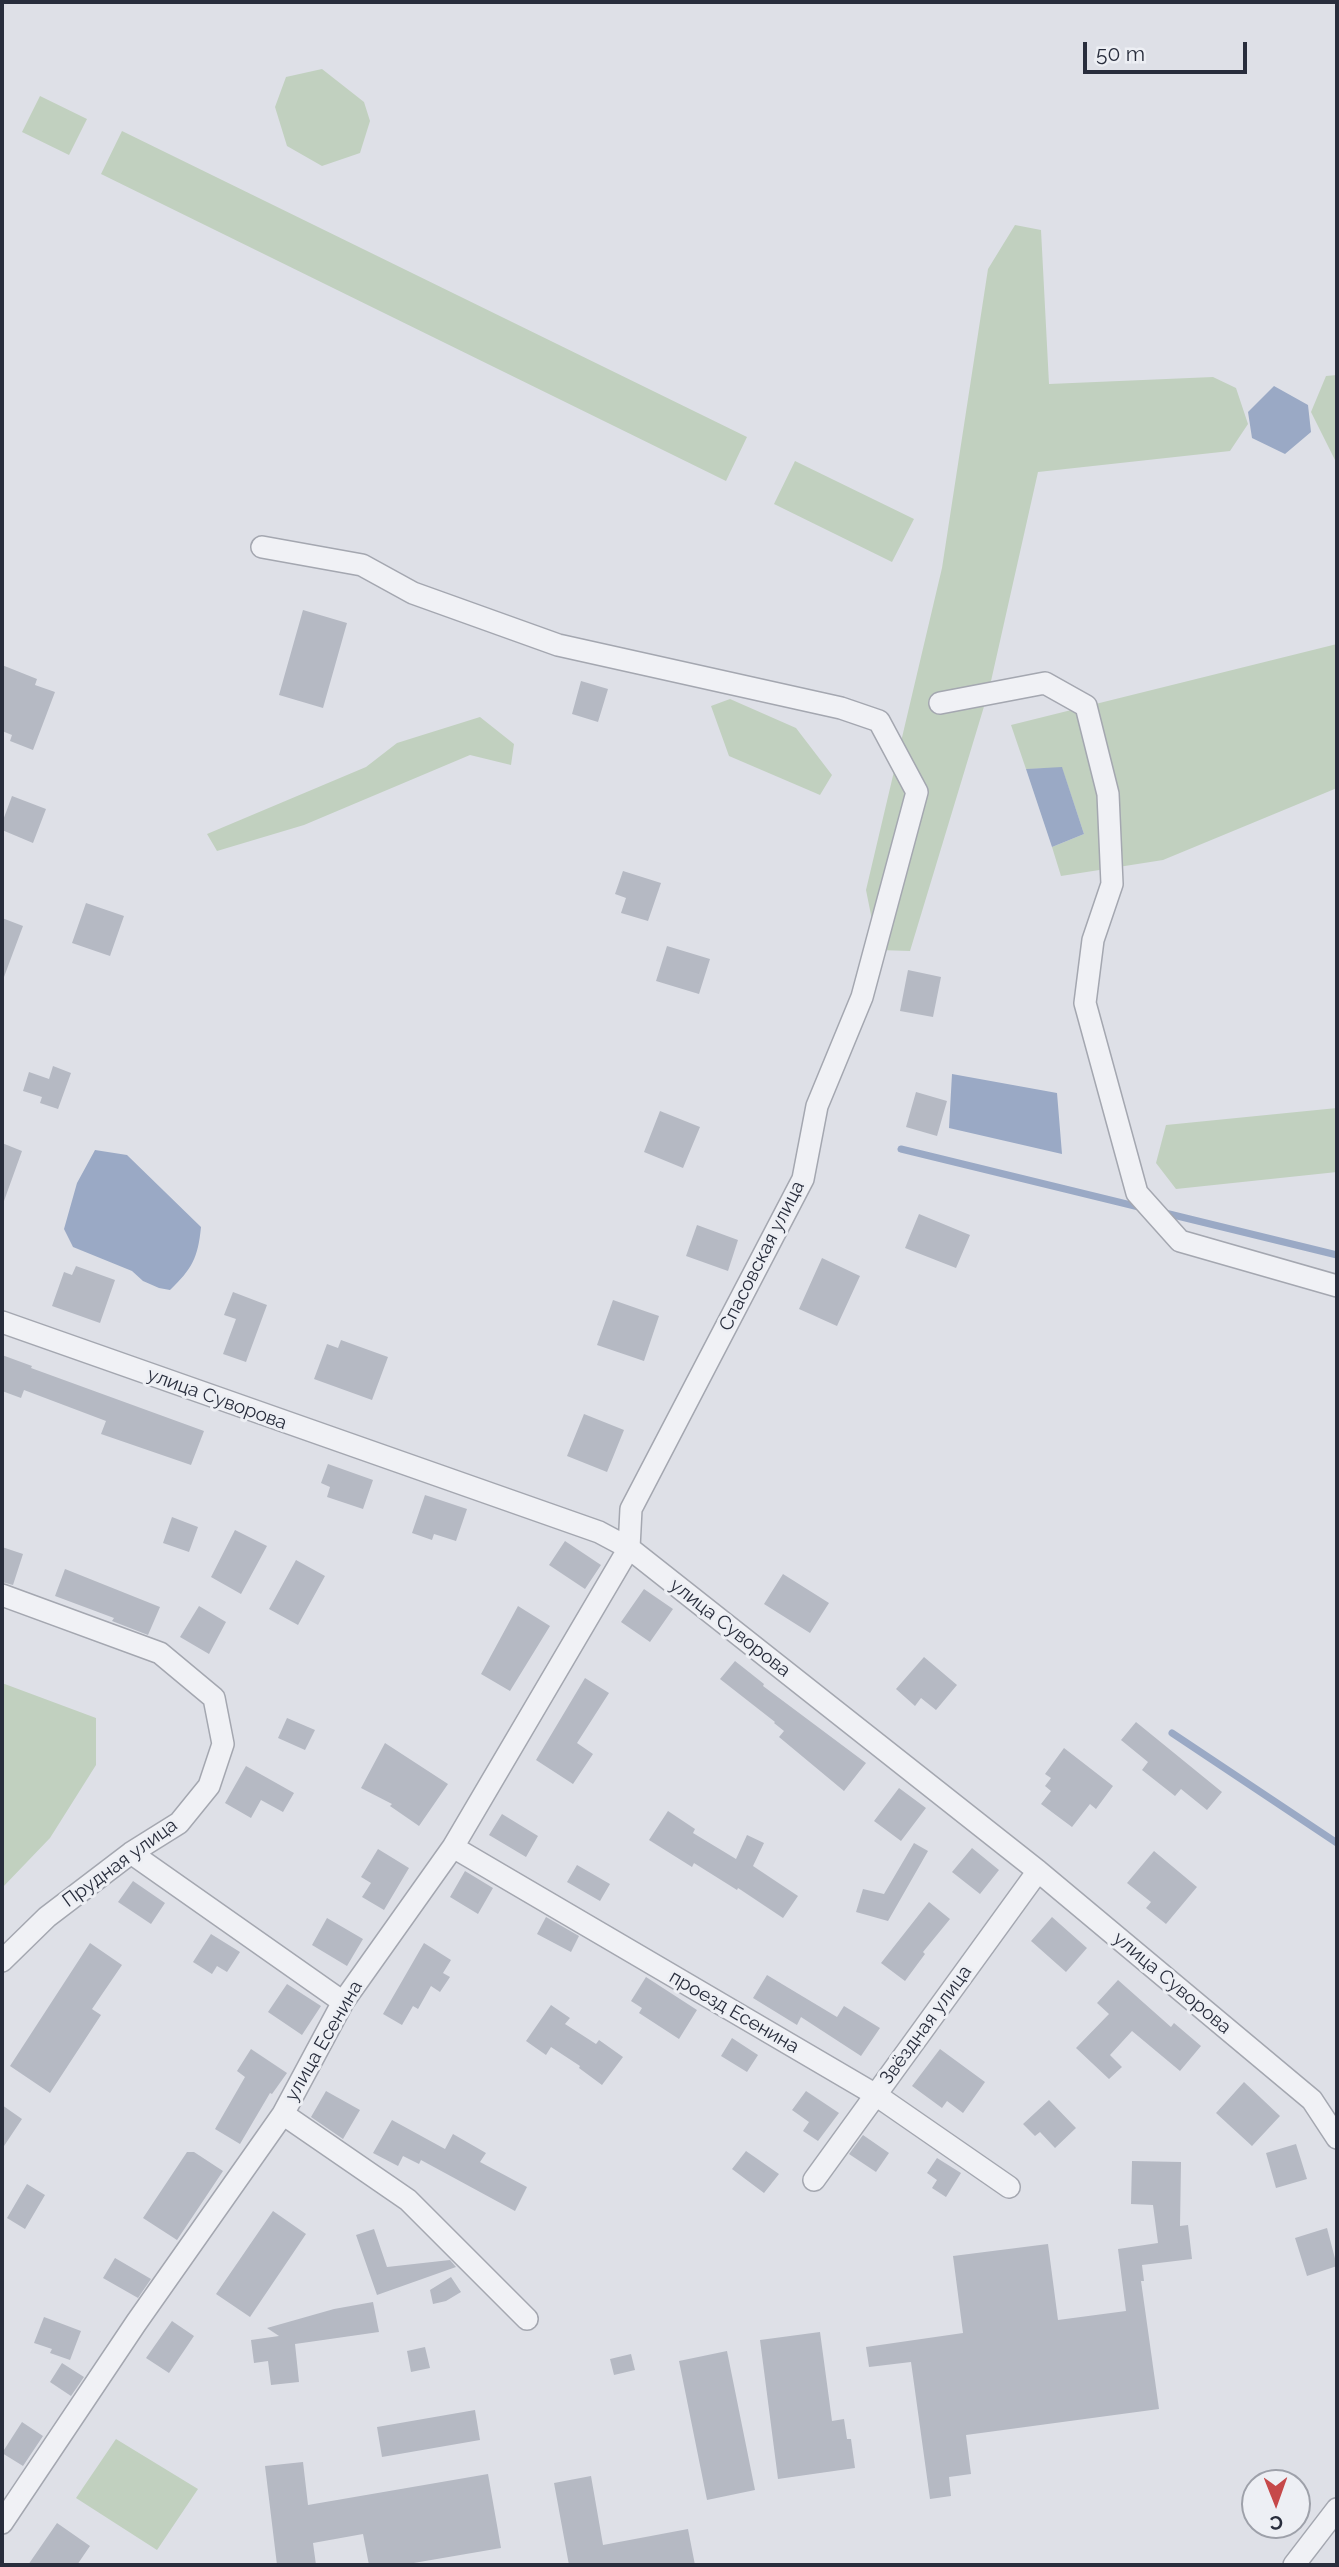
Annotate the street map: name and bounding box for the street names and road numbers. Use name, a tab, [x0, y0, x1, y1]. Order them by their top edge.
street label: Спасовская улица	[714, 1177, 810, 1335]
street label: улица Суворова	[144, 1363, 290, 1435]
street label: улица Суворова	[665, 1574, 795, 1682]
street label: Прудная улица	[58, 1814, 182, 1912]
street label: улица Суворова	[1108, 1927, 1236, 2039]
street label: Звёздная улица	[875, 1961, 977, 2089]
street label: проезд Есенина	[665, 1966, 803, 2058]
street label: улица Есенина	[280, 1977, 368, 2105]

